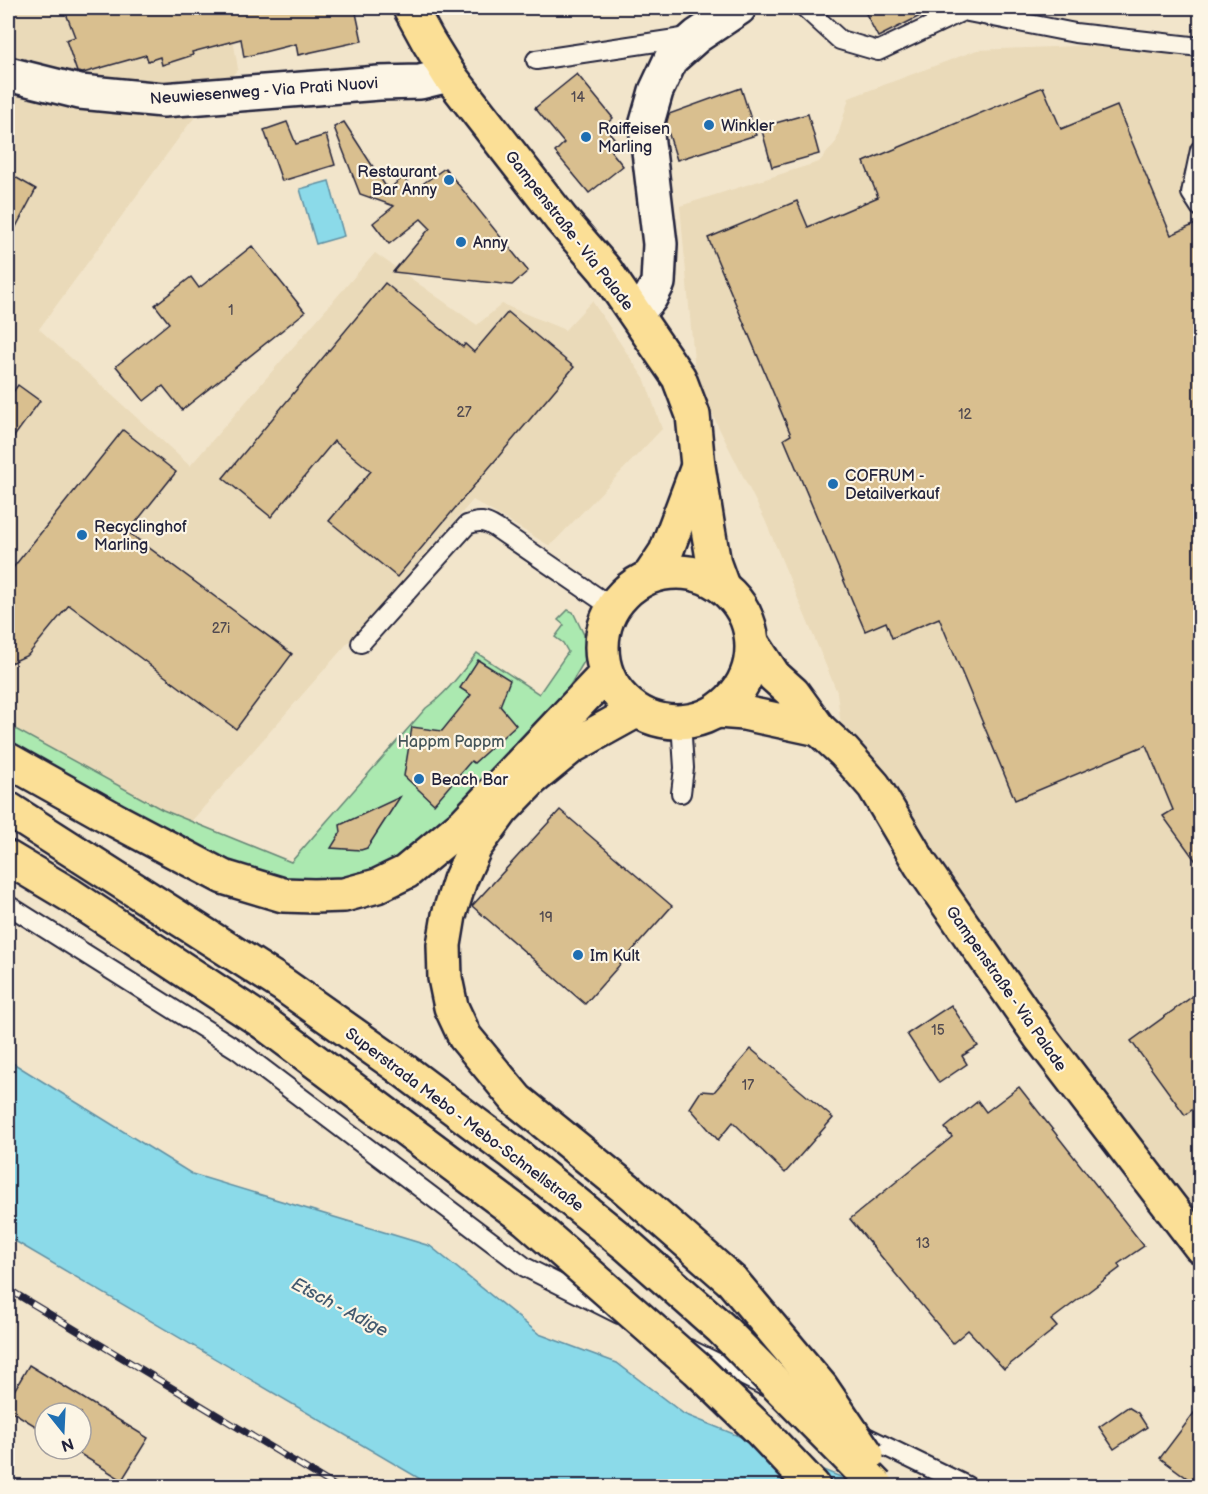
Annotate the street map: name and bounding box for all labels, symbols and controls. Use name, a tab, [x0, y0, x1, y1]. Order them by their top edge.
street label: Neuwiesenweg - Via Prati Nuovi	[149, 74, 379, 109]
house number: 14	[571, 89, 585, 106]
place label: Winkler	[721, 117, 774, 136]
marker: Winkler	[702, 118, 716, 132]
place label: Raiffeisen Marling	[598, 120, 670, 157]
marker: Raiffeisen Marling	[579, 130, 593, 144]
street label: Gampenstraße - Via Palade	[501, 147, 637, 315]
place label: Restaurant Bar Anny	[357, 163, 438, 200]
marker: Restaurant Bar Anny	[442, 173, 456, 187]
place label: Anny	[473, 234, 509, 253]
marker: Anny	[454, 235, 468, 249]
house number: 1	[228, 302, 234, 319]
house number: 27	[456, 404, 472, 421]
house number: 12	[958, 406, 973, 423]
place label: COFRUM - Detailverkauf	[845, 467, 940, 504]
marker: COFRUM - Detailverkauf	[826, 477, 840, 491]
place label: Recyclinghof Marling	[94, 518, 187, 555]
marker: Recyclinghof Marling	[75, 528, 89, 542]
house number: 27i	[212, 620, 230, 637]
park label: Happm Pappm	[397, 733, 505, 752]
place label: Beach Bar	[431, 771, 508, 790]
marker: Beach Bar	[412, 772, 426, 786]
street label: Gampenstraße - Via Palade	[941, 903, 1070, 1076]
house number: 19	[539, 909, 553, 926]
place label: Im Kult	[590, 947, 640, 966]
marker: Im Kult	[571, 948, 585, 962]
house number: 15	[931, 1022, 945, 1039]
street label: Superstrada Mebo - Mebo-Schnellstraße	[341, 1024, 587, 1216]
house number: 17	[742, 1077, 754, 1094]
house number: 13	[916, 1235, 930, 1252]
water label: Etsch - Adige	[288, 1273, 392, 1342]
north arrow	[33, 1401, 93, 1461]
text: N	[59, 1433, 76, 1455]

